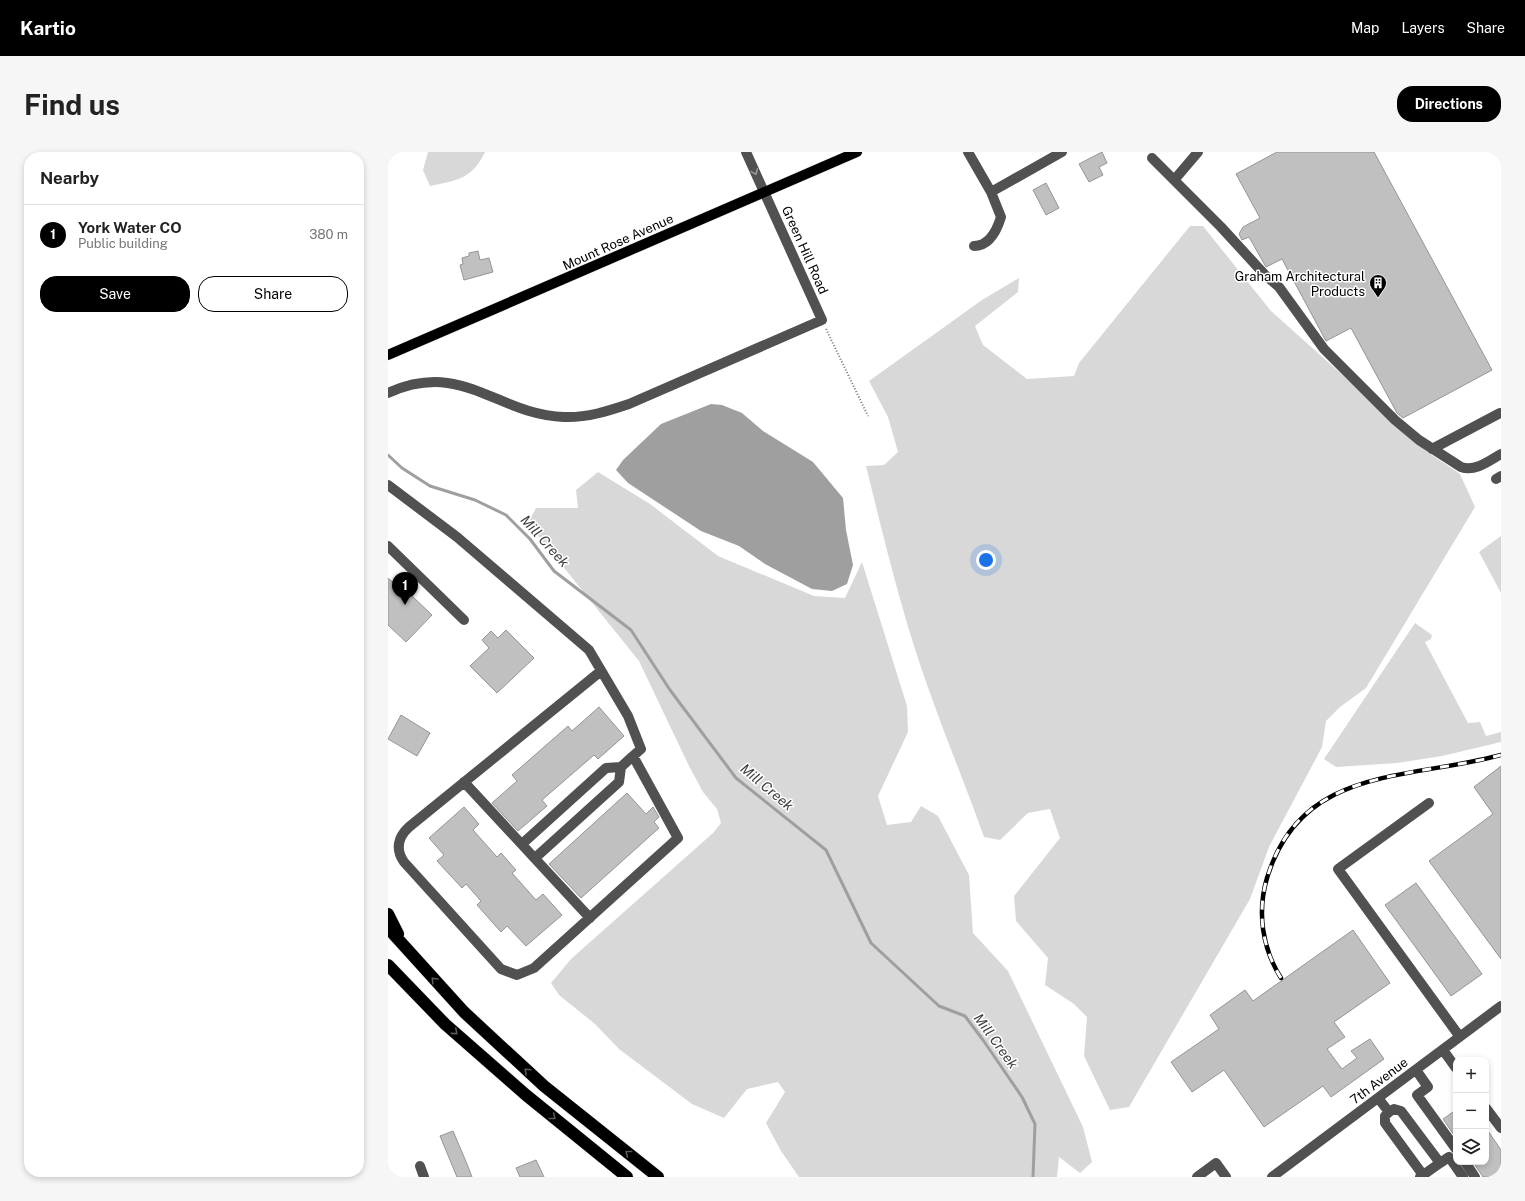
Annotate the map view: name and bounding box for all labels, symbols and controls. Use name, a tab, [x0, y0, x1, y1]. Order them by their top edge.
text: Kartio	[20, 17, 76, 39]
text: Map	[1351, 20, 1379, 36]
text: Layers	[1401, 20, 1445, 36]
text: Share	[1467, 20, 1505, 36]
button: Directions	[1397, 86, 1501, 122]
text: Find us	[24, 88, 120, 121]
one-way arrow	[750, 167, 758, 175]
text: Nearby	[40, 168, 99, 188]
street label: Green Hill Road	[779, 204, 831, 296]
street label: Mount Rose Avenue	[560, 211, 676, 273]
text: York Water CO	[78, 219, 182, 236]
text: 1	[50, 227, 56, 242]
text: 380 m	[309, 227, 348, 242]
text: Public building	[78, 236, 168, 251]
place label: Graham Architectural Products	[1235, 269, 1365, 299]
building icon: Graham Architectural Products	[1368, 273, 1388, 298]
button: Save	[40, 276, 190, 312]
button: Share	[198, 276, 348, 312]
water label: Mill Creek	[518, 512, 573, 571]
your location	[976, 550, 996, 570]
pin: 1	[392, 572, 418, 605]
water label: Mill Creek	[737, 760, 797, 814]
one-way arrow	[432, 977, 439, 984]
water label: Mill Creek	[971, 1010, 1022, 1072]
one-way arrow	[450, 1028, 457, 1035]
street label: 7th Avenue	[1347, 1054, 1411, 1108]
map controls	[1453, 1057, 1489, 1165]
button: +	[1453, 1057, 1489, 1093]
one-way arrow	[524, 1068, 532, 1075]
button: −	[1453, 1093, 1489, 1129]
one-way arrow	[548, 1113, 556, 1120]
button: layers	[1453, 1129, 1489, 1165]
one-way arrow	[625, 1150, 632, 1157]

